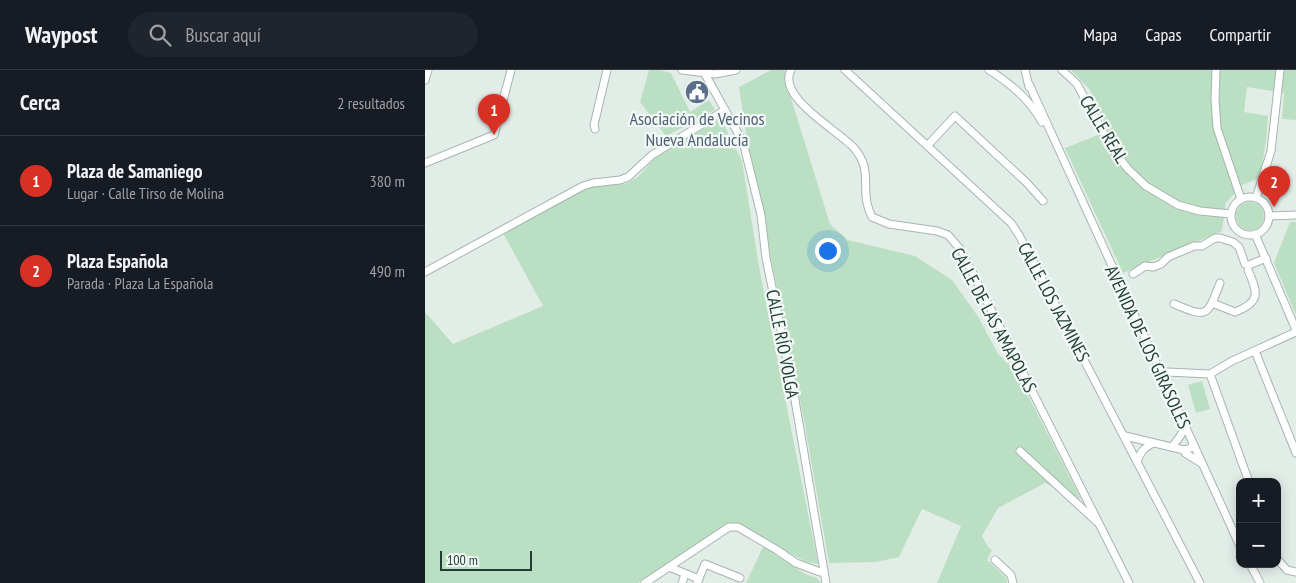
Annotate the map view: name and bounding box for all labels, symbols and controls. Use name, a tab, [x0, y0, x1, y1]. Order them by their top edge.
search box	[128, 12, 478, 57]
text: Waypost	[25, 19, 98, 50]
icon: search	[146, 21, 174, 49]
text: Buscar aquí	[186, 23, 261, 47]
text: Mapa	[1084, 23, 1117, 46]
text: Capas	[1145, 23, 1182, 46]
text: Compartir	[1210, 23, 1271, 46]
public building icon: Asociación de Vecinos Nueva Andalucía	[684, 79, 710, 105]
text: Cerca	[20, 89, 60, 116]
street label: CALLE REAL	[1075, 91, 1133, 168]
text: 2 resultados	[337, 93, 405, 113]
pin: 1	[478, 94, 510, 135]
place label: Asociación de Vecinos Nueva Andalucía	[629, 107, 765, 151]
text: Plaza de Samaniego	[67, 159, 202, 183]
pin: 2	[1258, 166, 1290, 207]
text: 1	[32, 171, 40, 191]
text: 380 m	[370, 171, 405, 191]
text: Lugar · Calle Tirso de Molina	[67, 183, 224, 203]
your location	[815, 238, 841, 264]
street label: CALLE LOS JAZMINES	[1013, 238, 1095, 366]
street label: CALLE DE LAS AMAPOLAS	[946, 244, 1042, 397]
text: Plaza Española	[67, 249, 168, 273]
text: 2	[32, 261, 40, 281]
text: 490 m	[370, 261, 405, 281]
street label: AVENIDA DE LOS GIRASOLES	[1100, 262, 1196, 433]
text: Parada · Plaza La Española	[67, 273, 213, 293]
street label: CALLE RÍO VOLGA	[761, 288, 805, 401]
map controls	[1236, 478, 1281, 568]
button: +	[1236, 478, 1281, 523]
button: −	[1236, 523, 1281, 568]
scale bar	[440, 548, 533, 571]
text: 100 m	[447, 551, 478, 569]

